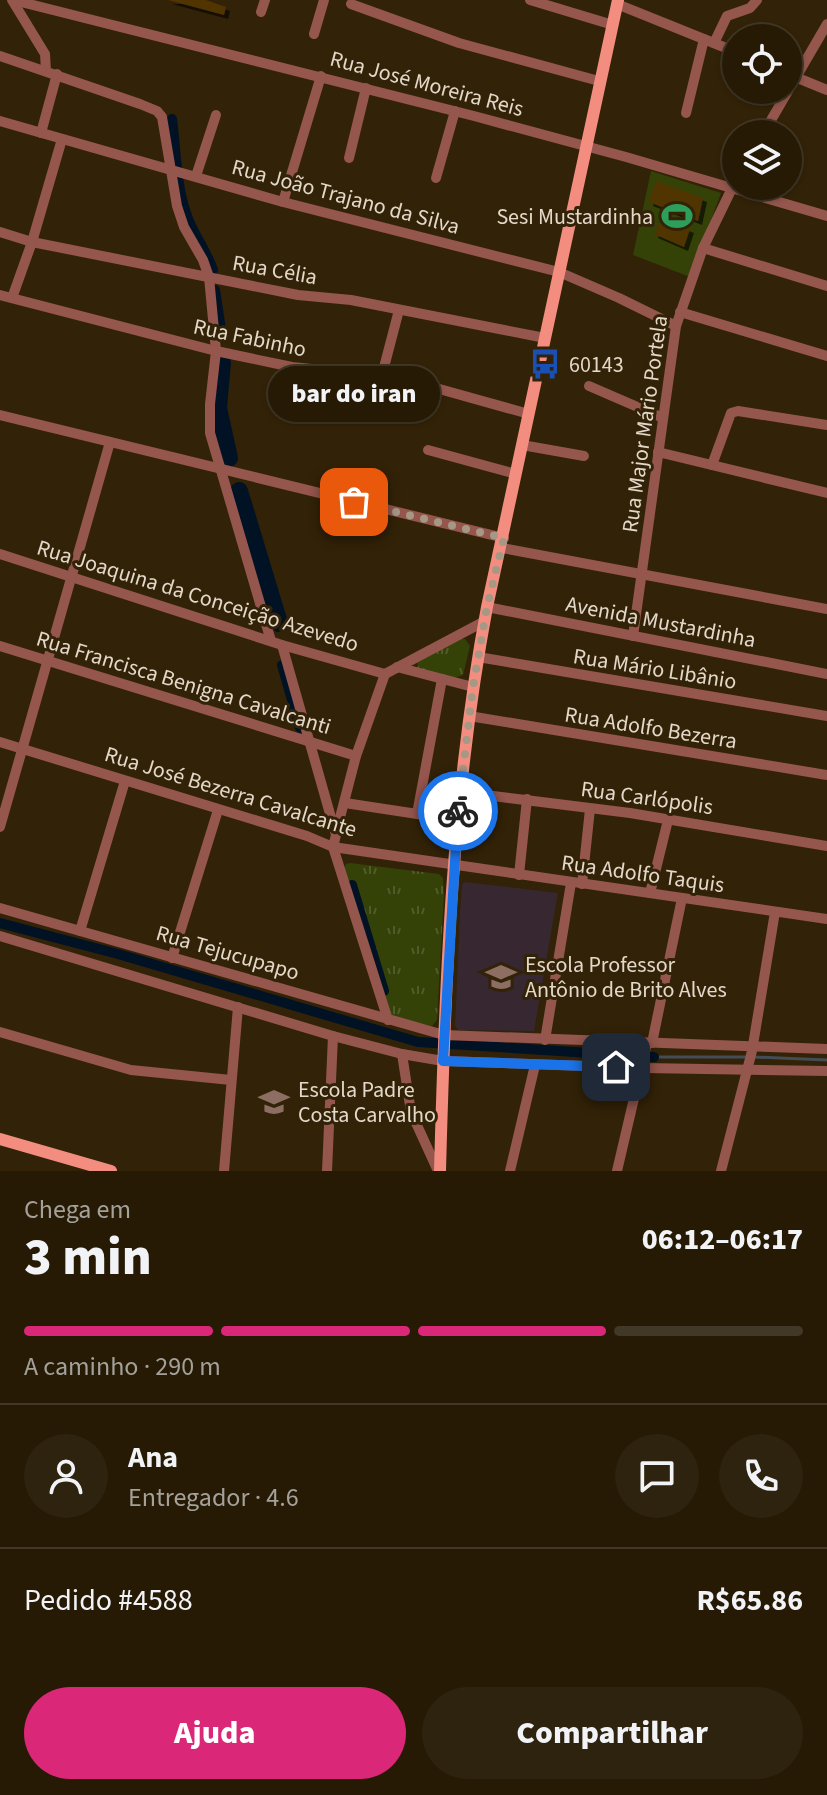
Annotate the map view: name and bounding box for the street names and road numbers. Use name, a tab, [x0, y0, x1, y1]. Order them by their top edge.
street label: Rua José Moreira Reis	[326, 43, 527, 125]
street label: Rua João Trajano da Silva	[228, 151, 463, 243]
street label: Rua Célia	[230, 247, 320, 293]
street label: Rua Fabinho	[190, 310, 309, 366]
street label: Rua Major Mário Portela	[614, 313, 676, 535]
street label: Rua Joaquina da Conceição Azevedo	[33, 532, 363, 660]
street label: Avenida Mustardinha	[563, 588, 759, 656]
street label: Rua Francisca Benigna Cavalcanti	[32, 623, 335, 743]
street label: Rua Mário Libânio	[571, 640, 739, 698]
street label: Rua Adolfo Bezerra	[562, 699, 739, 757]
street label: Rua José Bezerra Cavalcante	[101, 738, 361, 846]
street label: Rua Carlópolis	[579, 773, 715, 823]
street label: Rua Adolfo Taquis	[559, 847, 726, 901]
street label: Rua Tejucupapo	[152, 917, 303, 989]

